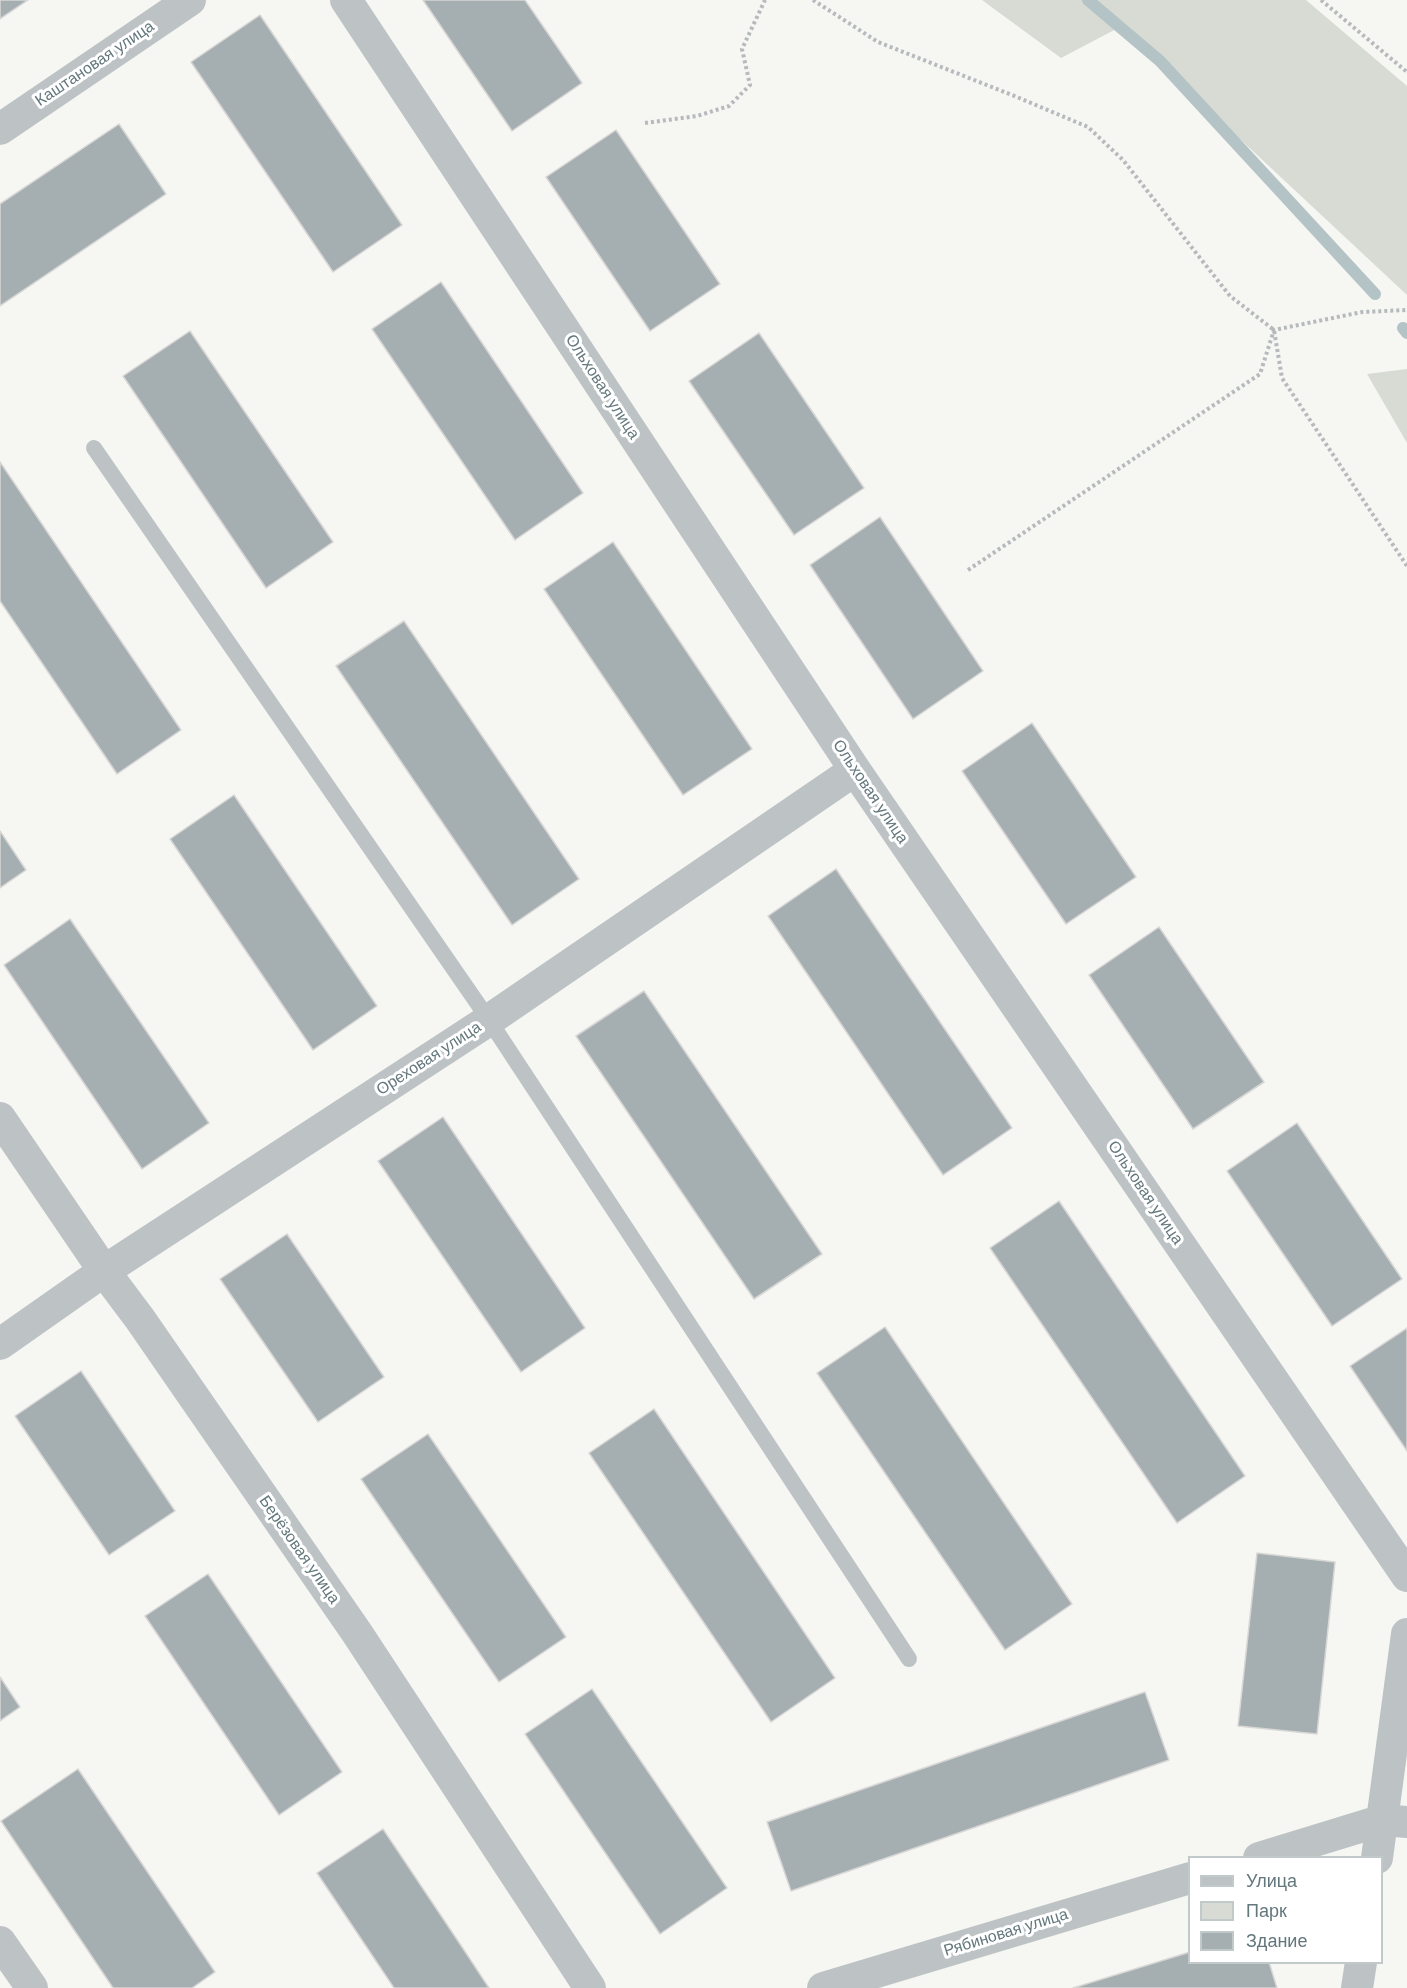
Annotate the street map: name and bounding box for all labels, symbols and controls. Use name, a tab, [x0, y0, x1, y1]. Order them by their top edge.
street label: Каштановая улица	[32, 17, 158, 111]
street label: Ольховая улица	[561, 331, 643, 443]
street label: Ольховая улица	[828, 736, 912, 848]
street label: Ореховая улица	[373, 1018, 485, 1100]
street label: Ольховая улица	[1103, 1137, 1187, 1249]
street label: Берёзовая улица	[255, 1492, 343, 1608]
legend	[1188, 1856, 1383, 1964]
text: Улица	[1246, 1871, 1297, 1891]
text: Парк	[1246, 1901, 1287, 1921]
street label: Рябиновая улица	[942, 1905, 1070, 1961]
text: Здание	[1246, 1931, 1307, 1951]

